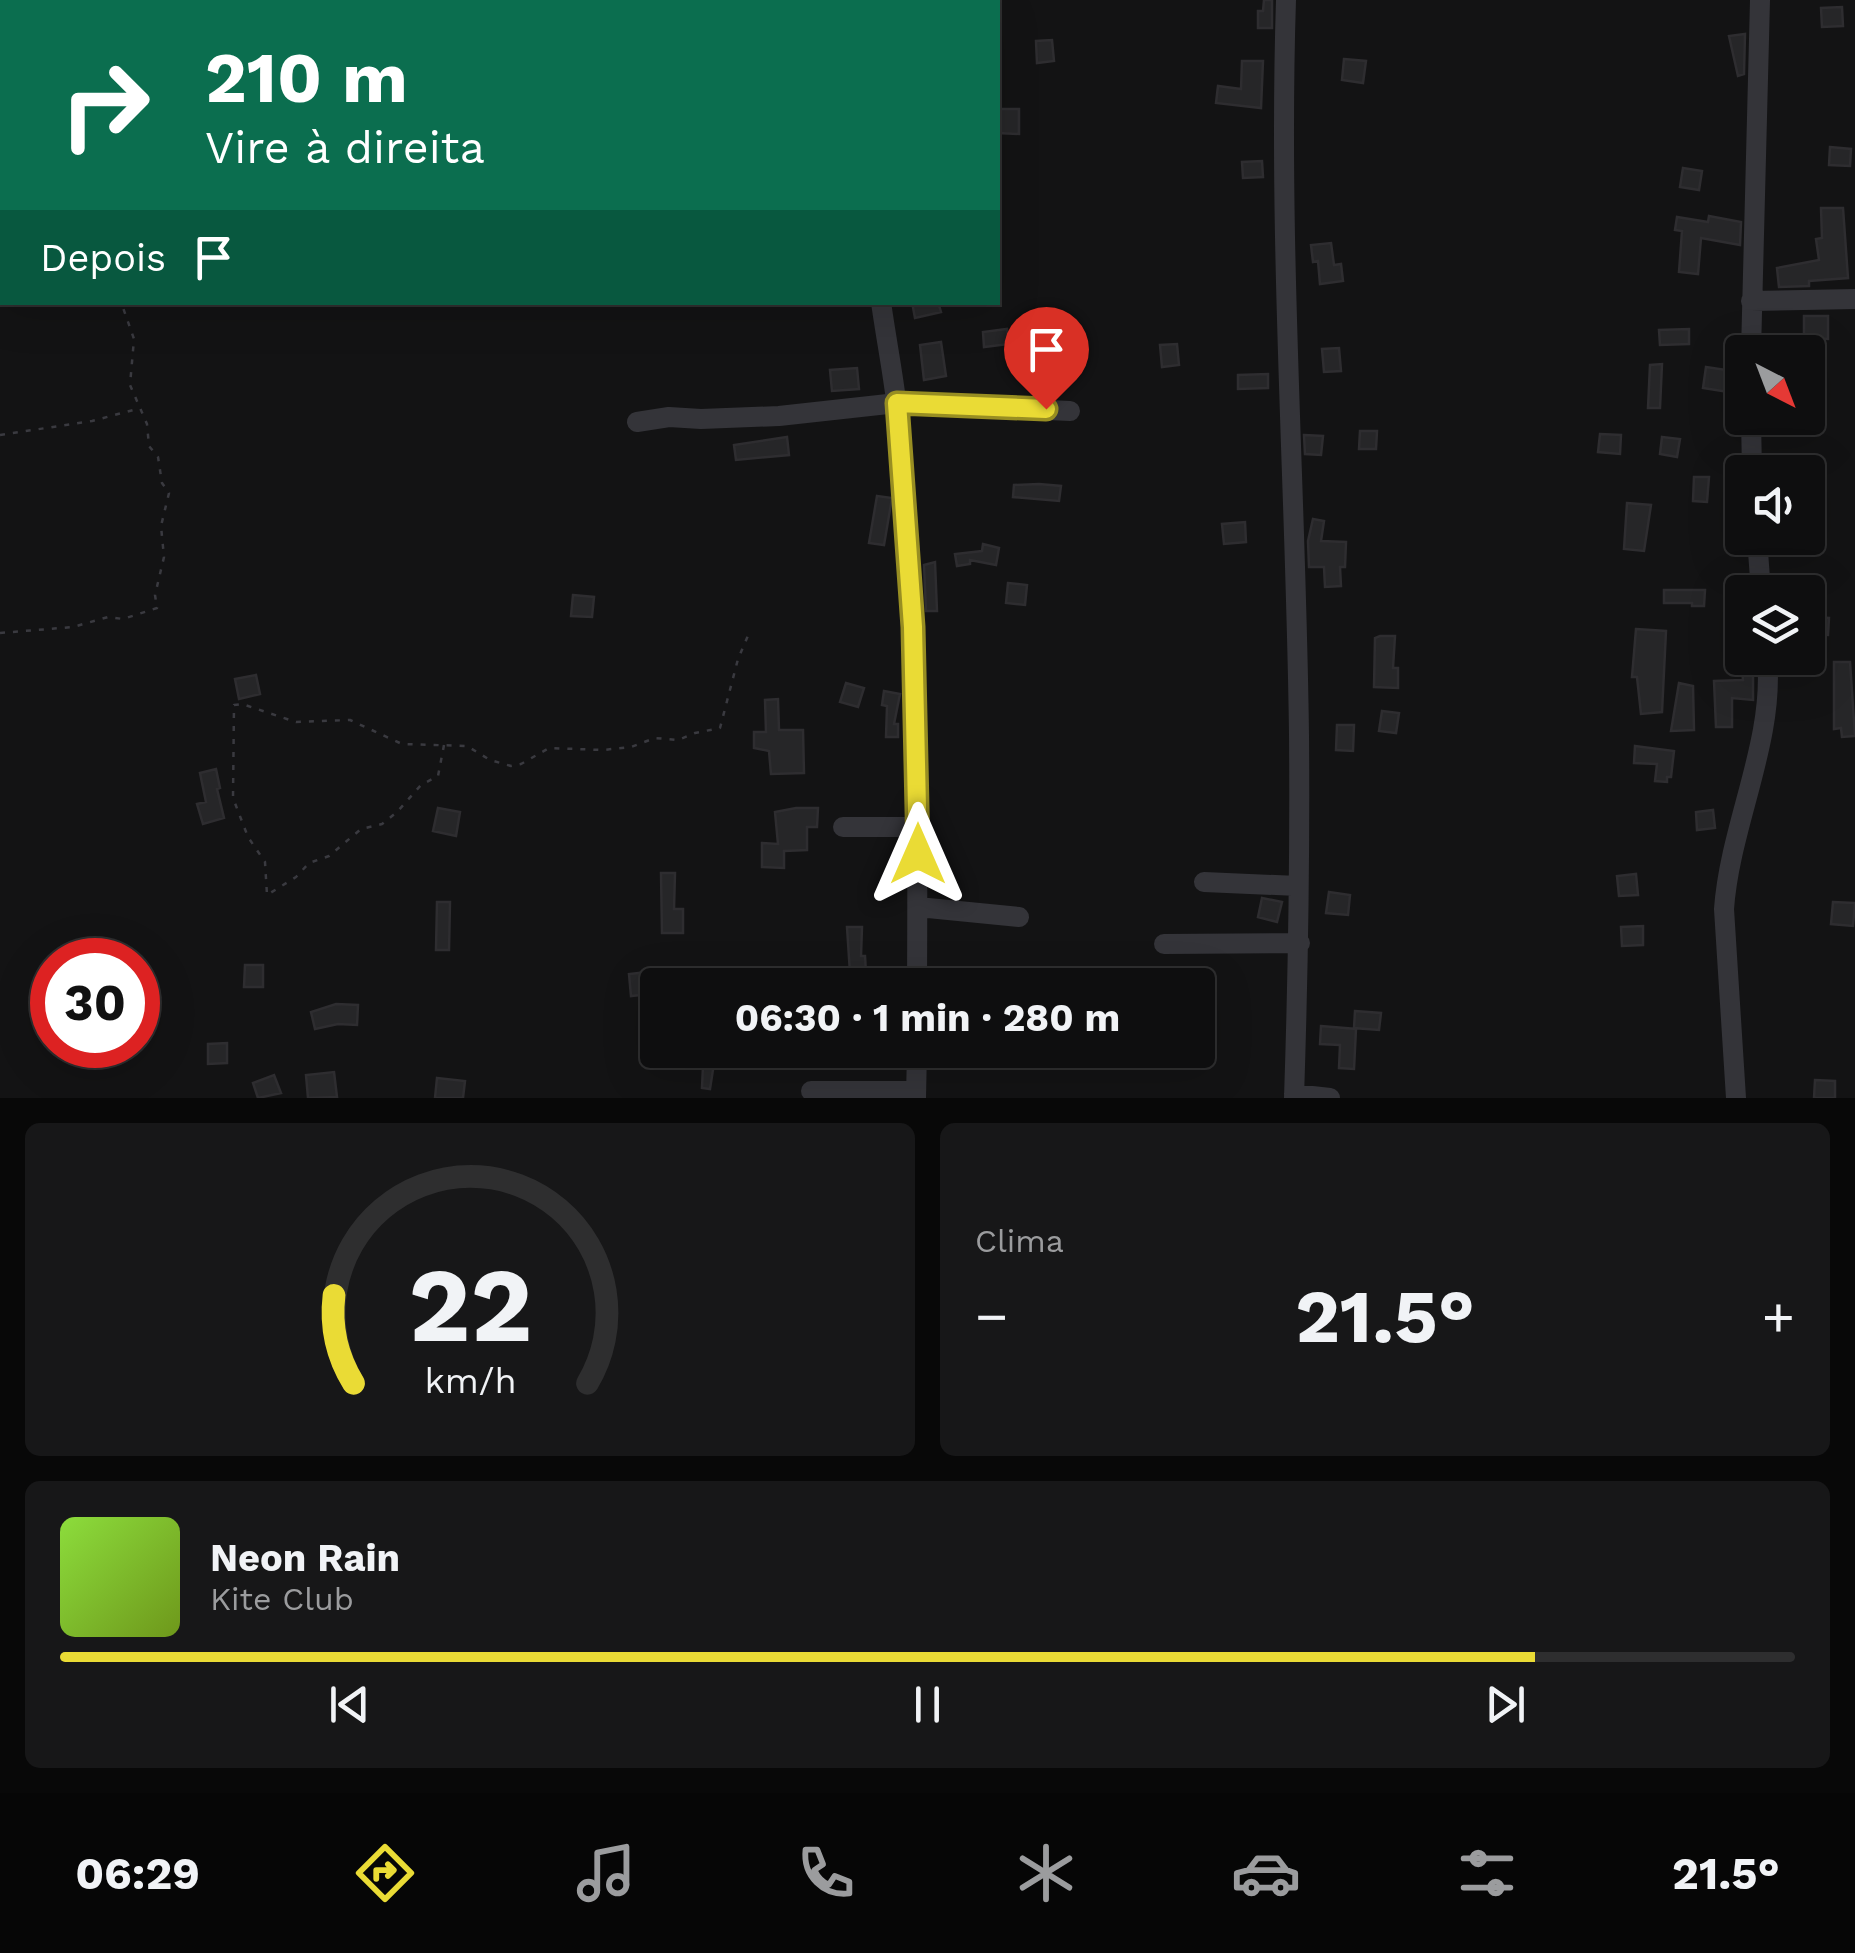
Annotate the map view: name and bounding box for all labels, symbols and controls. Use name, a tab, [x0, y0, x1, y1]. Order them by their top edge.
text: 210 m	[205, 37, 408, 119]
icon: right	[40, 40, 170, 170]
text: Vire à direita	[205, 121, 485, 174]
icon: arrive	[186, 230, 241, 285]
text: Depois	[40, 236, 166, 280]
pin	[1004, 307, 1089, 410]
icon: arrive	[1019, 322, 1074, 377]
north arrow	[1725, 335, 1825, 435]
map controls	[1725, 335, 1825, 675]
button: sound	[1725, 455, 1825, 555]
button: layers	[1725, 575, 1825, 675]
position arrow	[866, 802, 970, 906]
speed limit sign: 30	[30, 938, 160, 1068]
text: 06:30 · 1 min · 280 m	[735, 996, 1120, 1040]
text: Clima	[975, 1222, 1064, 1260]
text: 22	[408, 1244, 532, 1366]
text: 21.5°	[1295, 1272, 1475, 1360]
text: −	[975, 1284, 1008, 1348]
text: +	[1762, 1284, 1795, 1348]
text: km/h	[424, 1360, 516, 1402]
text: Neon Rain	[210, 1536, 400, 1580]
text: Kite Club	[210, 1580, 354, 1618]
icon: previous	[322, 1677, 377, 1732]
icon: pause	[900, 1677, 955, 1732]
icon: next	[1478, 1677, 1533, 1732]
icon: directions	[350, 1838, 420, 1908]
icon: music	[571, 1838, 641, 1908]
icon: phone	[791, 1838, 861, 1908]
icon: climate	[1011, 1838, 1081, 1908]
icon: car	[1231, 1838, 1301, 1908]
icon: filters	[1452, 1838, 1522, 1908]
text: 06:29	[75, 1847, 200, 1900]
text: 21.5°	[1672, 1847, 1780, 1900]

